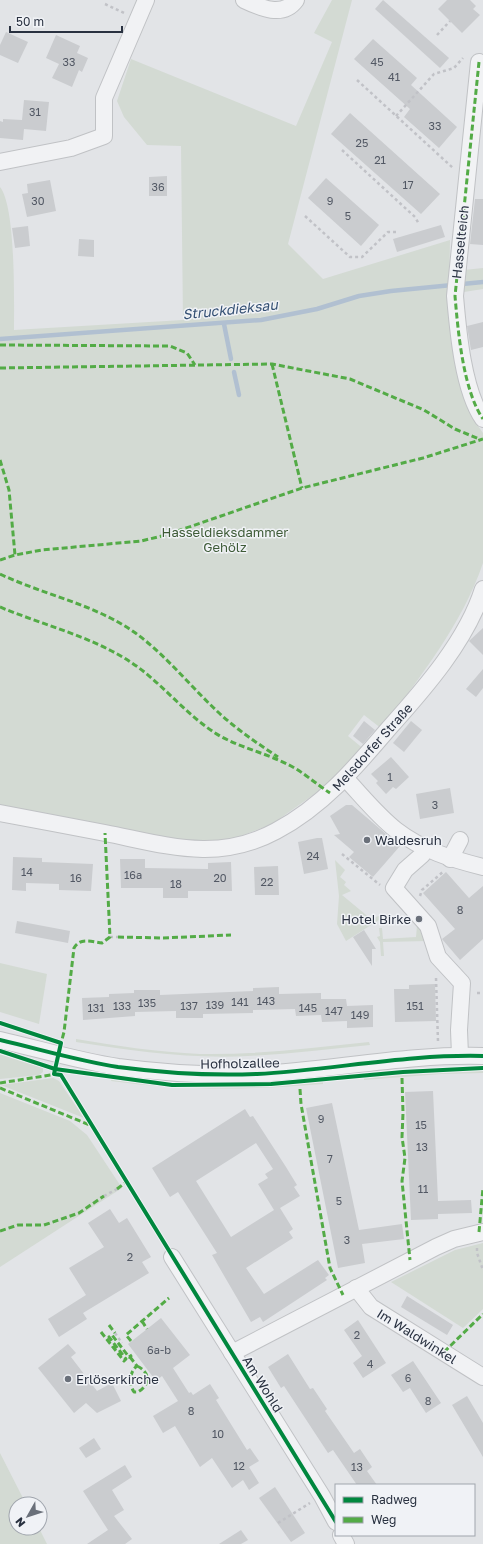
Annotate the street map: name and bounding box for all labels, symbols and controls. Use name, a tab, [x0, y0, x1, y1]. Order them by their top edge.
scale bar	[10, 8, 122, 34]
text: 50 m	[16, 14, 44, 29]
house number: 33	[63, 55, 75, 68]
house number: 45	[370, 55, 384, 68]
house number: 41	[388, 70, 400, 83]
house number: 31	[29, 105, 41, 118]
house number: 33	[429, 119, 441, 132]
house number: 25	[356, 136, 368, 149]
house number: 21	[374, 153, 386, 166]
house number: 17	[402, 178, 414, 191]
house number: 36	[151, 180, 165, 193]
house number: 30	[31, 194, 45, 207]
house number: 9	[327, 194, 333, 207]
street label: Hasselteich	[448, 204, 472, 280]
house number: 5	[345, 209, 351, 222]
water label: Struckdieksau	[182, 295, 280, 322]
park label: Hasseldieksdammer Gehölz	[162, 524, 288, 555]
street label: Melsdorfer Straße	[329, 700, 415, 794]
house number: 1	[387, 770, 393, 783]
house number: 3	[432, 798, 438, 811]
place label: Waldesruh	[375, 832, 442, 848]
marker: Waldesruh	[362, 835, 372, 845]
house number: 24	[306, 849, 320, 862]
house number: 14	[21, 865, 33, 878]
house number: 16a	[124, 868, 142, 881]
house number: 16	[70, 871, 82, 884]
house number: 20	[213, 871, 227, 884]
house number: 22	[261, 875, 273, 888]
house number: 18	[170, 877, 182, 890]
house number: 8	[457, 903, 464, 916]
place label: Hotel Birke	[341, 911, 411, 927]
marker: Hotel Birke	[414, 914, 424, 924]
house number: 143	[257, 994, 275, 1007]
house number: 141	[231, 995, 249, 1008]
house number: 135	[138, 996, 156, 1009]
house number: 139	[206, 998, 224, 1011]
house number: 133	[113, 999, 131, 1012]
house number: 137	[180, 999, 198, 1012]
house number: 151	[406, 999, 424, 1012]
house number: 131	[87, 1001, 105, 1014]
house number: 145	[299, 1001, 317, 1014]
house number: 147	[325, 1004, 343, 1017]
house number: 149	[351, 1008, 369, 1021]
street label: Hofholzallee	[200, 1054, 280, 1072]
house number: 9	[318, 1112, 324, 1125]
house number: 15	[415, 1118, 427, 1131]
house number: 13	[416, 1140, 428, 1153]
house number: 7	[327, 1152, 333, 1165]
house number: 11	[418, 1182, 428, 1195]
house number: 5	[336, 1194, 342, 1207]
house number: 3	[344, 1233, 350, 1246]
house number: 2	[127, 1250, 133, 1263]
street label: Im Waldwinkel	[374, 1305, 460, 1367]
house number: 2	[354, 1328, 360, 1341]
house number: 6a-b	[147, 1343, 171, 1356]
street label: Am Wohld	[239, 1353, 287, 1415]
house number: 4	[367, 1357, 374, 1370]
place label: Erlöserkirche	[76, 1371, 159, 1387]
house number: 6	[405, 1371, 412, 1384]
marker: Erlöserkirche	[63, 1374, 73, 1384]
house number: 8	[425, 1394, 432, 1407]
house number: 8	[188, 1404, 195, 1417]
house number: 10	[212, 1427, 224, 1440]
house number: 12	[233, 1459, 245, 1472]
house number: 13	[351, 1460, 363, 1473]
legend	[335, 1484, 475, 1536]
text: Radweg	[371, 1492, 417, 1507]
north arrow	[8, 1496, 48, 1536]
text: Weg	[371, 1512, 396, 1527]
text: N	[12, 1515, 28, 1530]

